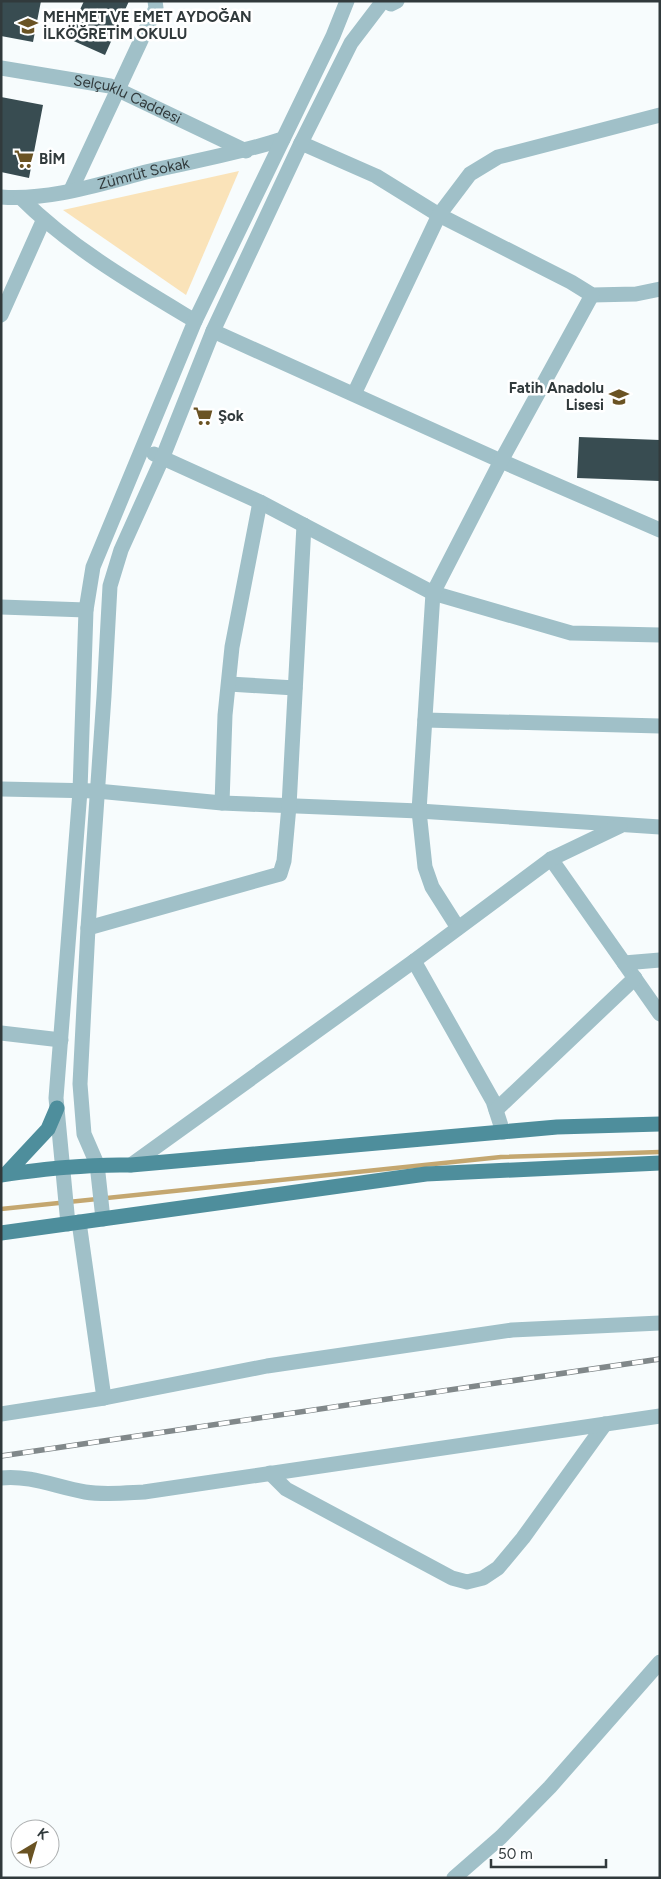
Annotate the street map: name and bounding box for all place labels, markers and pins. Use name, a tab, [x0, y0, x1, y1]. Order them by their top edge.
place label: MEHMET VE EMET AYDOĞAN İLKÖĞRETİM OKULU	[43, 8, 252, 43]
school or university icon: MEHMET VE EMET AYDOĞAN İLKÖĞRETİM OKULU	[17, 15, 39, 37]
supermarket icon: BİM	[13, 148, 35, 170]
place label: BİM	[39, 149, 65, 168]
place label: Fatih Anadolu Lisesi	[509, 379, 604, 414]
school or university icon: Fatih Anadolu Lisesi	[608, 386, 630, 408]
supermarket icon: Şok	[192, 405, 214, 427]
place label: Şok	[218, 407, 244, 425]

